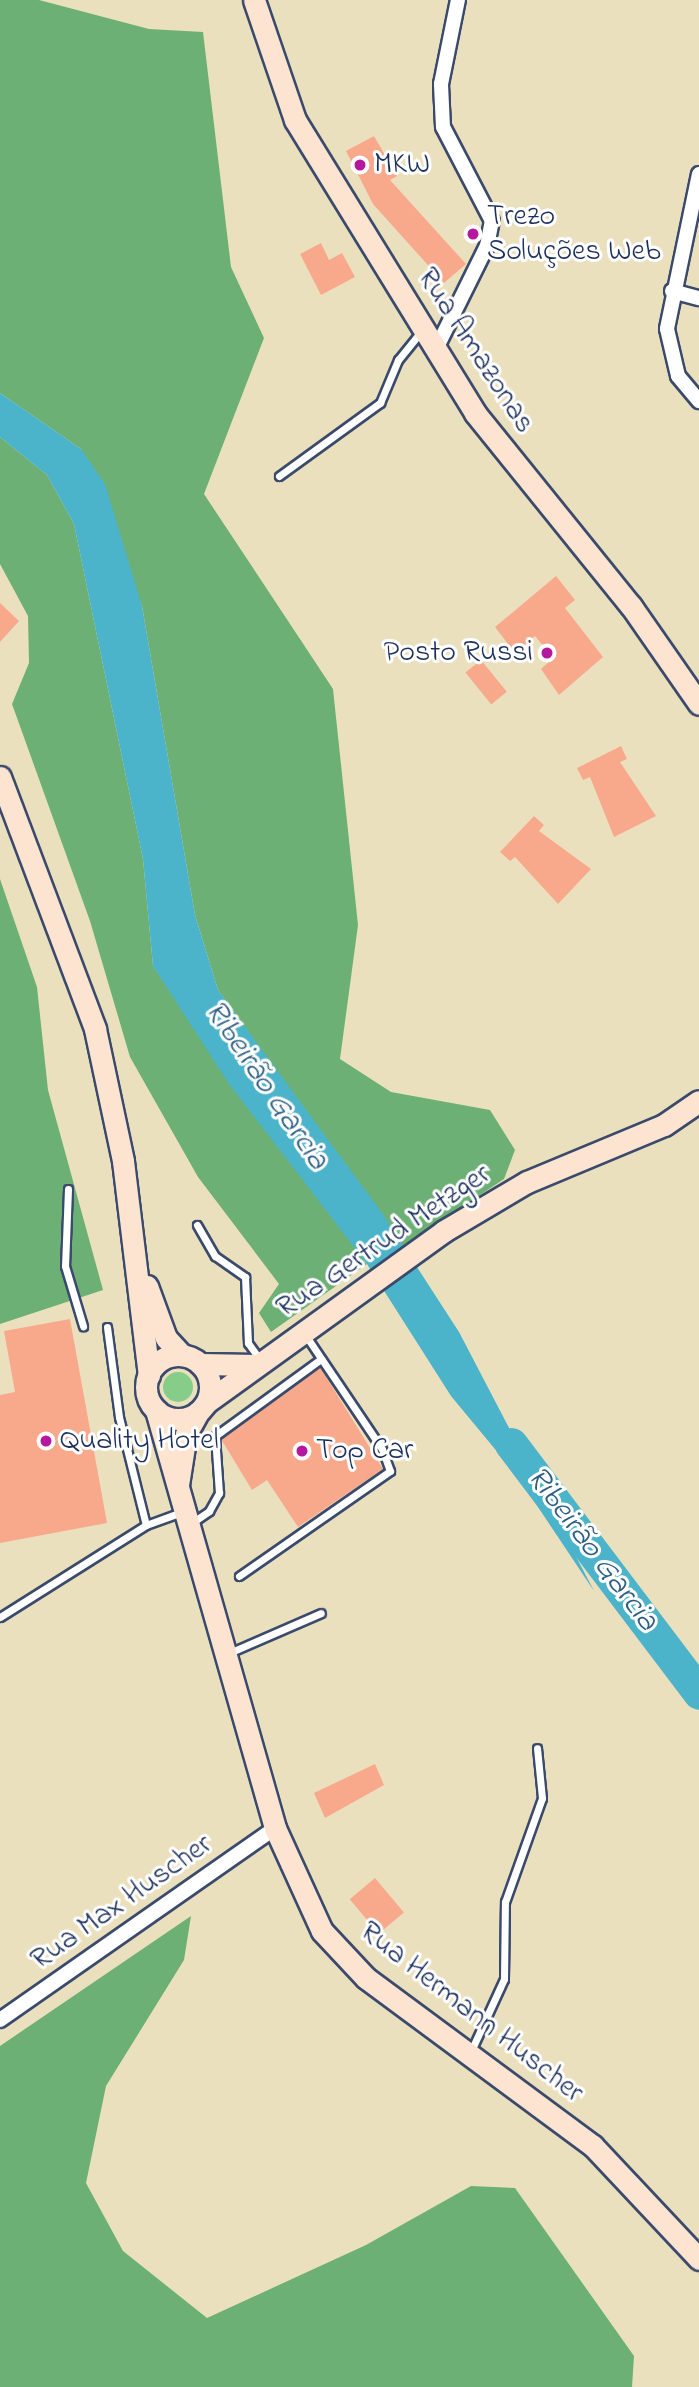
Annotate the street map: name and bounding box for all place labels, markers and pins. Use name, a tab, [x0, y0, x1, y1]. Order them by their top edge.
place label: MKW	[374, 147, 430, 183]
marker: MKW	[352, 157, 368, 173]
place label: Trezo Soluções Web	[487, 199, 661, 270]
marker: Trezo Soluções Web	[465, 226, 481, 242]
place label: Posto Russi	[384, 635, 533, 671]
marker: Posto Russi	[539, 645, 555, 661]
place label: Quality Hotel	[60, 1423, 219, 1459]
marker: Quality Hotel	[38, 1433, 54, 1449]
place label: Top Car	[316, 1433, 413, 1469]
marker: Top Car	[294, 1443, 310, 1459]

